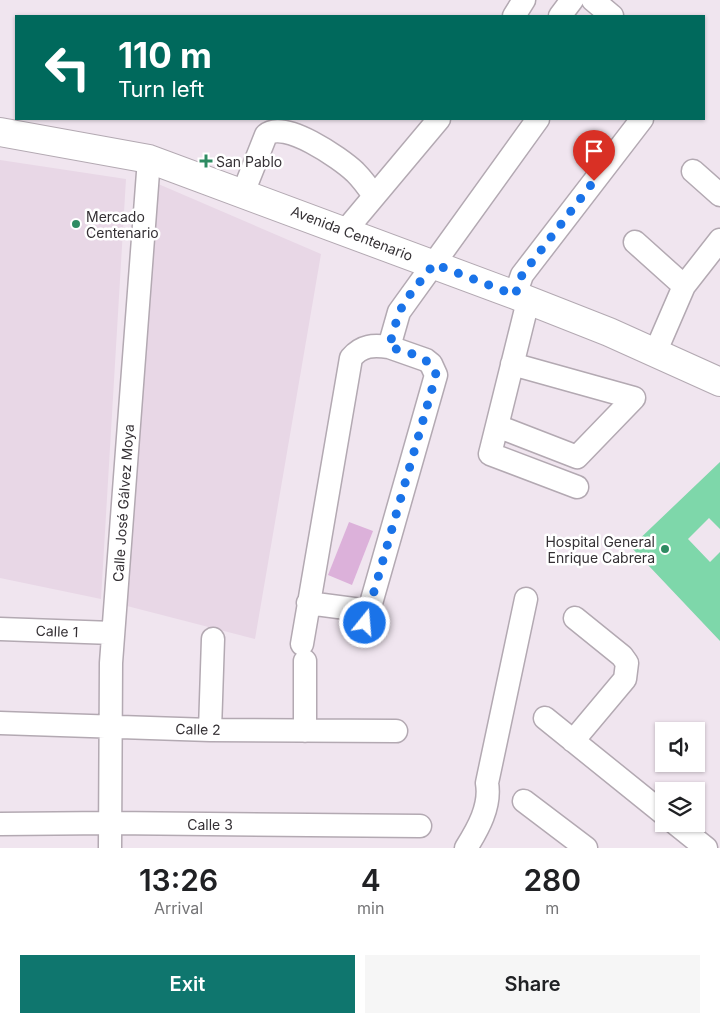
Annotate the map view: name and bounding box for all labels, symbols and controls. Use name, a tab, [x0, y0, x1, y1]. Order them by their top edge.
text: 110 m	[118, 34, 212, 76]
icon: left	[35, 35, 100, 100]
text: Turn left	[118, 76, 204, 102]
pin	[573, 130, 615, 181]
icon: arrive	[580, 137, 608, 165]
place label: San Pablo	[216, 153, 282, 170]
marker: San Pablo	[200, 155, 212, 167]
street label: Avenida Centenario	[289, 202, 415, 264]
place label: Mercado Centenario	[86, 208, 159, 241]
marker: Mercado Centenario	[70, 218, 82, 230]
street label: Calle José Gálvez Moya	[109, 423, 137, 583]
place label: Hospital General Enrique Cabrera	[545, 533, 655, 566]
marker: Hospital General Enrique Cabrera	[659, 543, 671, 555]
position arrow	[338, 596, 390, 648]
street label: Calle 1	[35, 622, 79, 640]
street label: Calle 2	[175, 720, 221, 738]
map controls	[655, 722, 705, 832]
button: sound	[655, 722, 705, 772]
button: layers	[655, 782, 705, 832]
street label: Calle 3	[187, 816, 233, 833]
text: 13:26	[139, 862, 218, 898]
text: 4	[361, 862, 381, 898]
text: 280	[523, 862, 581, 898]
text: Arrival	[154, 898, 203, 918]
text: min	[357, 898, 384, 918]
text: m	[545, 898, 559, 918]
button: Exit	[20, 955, 355, 1013]
button: Share	[365, 955, 700, 1013]

